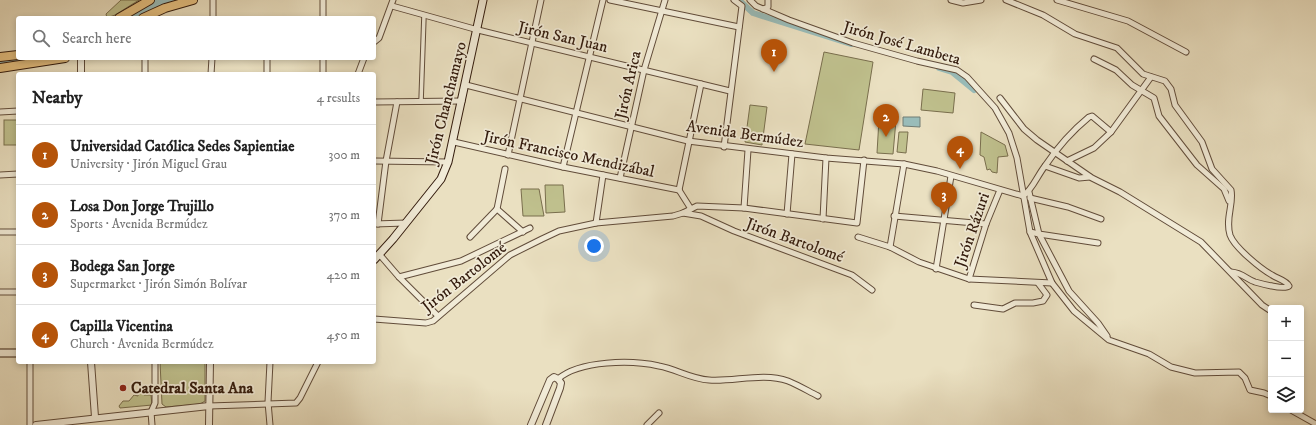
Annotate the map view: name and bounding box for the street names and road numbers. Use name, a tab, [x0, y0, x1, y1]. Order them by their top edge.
street label: Jirón José Lambeta	[839, 16, 963, 69]
street label: Jirón San Juan	[514, 17, 611, 57]
street label: Jirón Chanchamayo	[421, 39, 471, 168]
street label: Jirón Arica	[610, 49, 646, 123]
street label: Avenida Bermúdez	[685, 116, 805, 152]
street label: Jirón Francisco Mendizábal	[480, 126, 657, 182]
street label: Jirón Rázuri	[949, 190, 994, 272]
street label: Jirón Bartolomé	[742, 212, 847, 267]
street label: Jirón Bartolomé	[416, 237, 511, 318]

